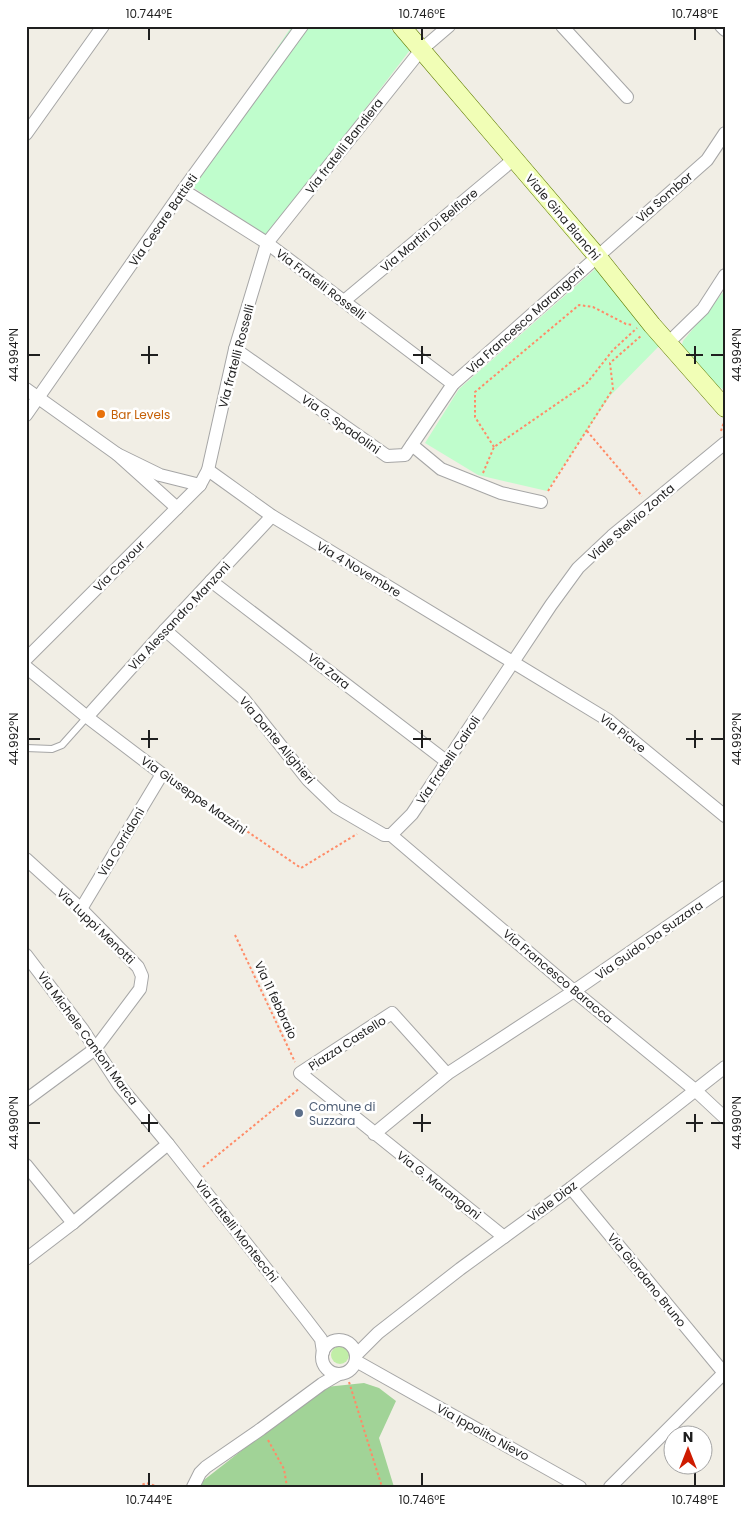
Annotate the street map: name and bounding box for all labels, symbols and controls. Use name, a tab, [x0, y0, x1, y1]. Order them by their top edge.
text: 10.744°E	[126, 5, 172, 22]
text: 10.746°E	[399, 5, 445, 22]
text: 10.748°E	[672, 5, 718, 22]
street label: Via fratelli Bandiera	[301, 95, 387, 197]
street label: Via Sombor	[632, 167, 696, 226]
street label: Via Cesare Battisti	[125, 170, 201, 270]
street label: Viale Gina Bianchi	[522, 170, 604, 264]
street label: Via Martiri Di Belfiore	[377, 184, 481, 276]
street label: Via Fratelli Rosselli	[272, 245, 370, 324]
street label: Via Francesco Marangoni	[462, 262, 588, 378]
street label: Via fratelli Rosselli	[214, 302, 258, 410]
text: 44.994°N	[5, 328, 22, 382]
text: 44.994°N	[728, 328, 745, 382]
street label: Via G. Spadolini	[298, 390, 384, 458]
place label: Bar Levels	[111, 406, 170, 423]
marker: Bar Levels	[95, 408, 107, 420]
street label: Viale Stelvio Zonta	[584, 480, 678, 564]
street label: Via Cavour	[90, 536, 149, 595]
street label: Via 4 Novembre	[314, 537, 404, 601]
street label: Via Alessandro Manzoni	[124, 558, 234, 674]
street label: Via Zara	[304, 649, 354, 693]
street label: Via Dante Alighieri	[235, 693, 319, 787]
street label: Via Piave	[596, 710, 650, 756]
street label: Via Fratelli Cairoli	[412, 712, 484, 808]
text: 44.992°N	[5, 713, 22, 766]
text: 44.992°N	[728, 713, 745, 766]
street label: Via Giuseppe Mazzini	[138, 752, 250, 838]
street label: Via Corridoni	[94, 804, 148, 880]
street label: Via Luppi Menotti	[53, 884, 139, 968]
street label: Via Guido Da Suzzara	[592, 896, 706, 984]
street label: Via Francesco Baracca	[499, 925, 617, 1027]
street label: Via 11 febbraio	[251, 958, 302, 1042]
street label: Via Michele Cantoni Marca	[34, 968, 142, 1108]
street label: Piazza Castello	[305, 1011, 389, 1074]
text: 44.990°N	[5, 1096, 22, 1150]
text: 44.990°N	[728, 1096, 745, 1150]
place label: Comune di Suzzara	[309, 1098, 375, 1129]
marker: Comune di Suzzara	[293, 1107, 305, 1119]
street label: Via G. Marangoni	[393, 1147, 485, 1223]
street label: Via fratelli Montecchi	[192, 1176, 282, 1286]
street label: Viale Diaz	[524, 1177, 580, 1225]
street label: Via Giordano Bruno	[604, 1229, 690, 1331]
street label: Via Ippolito Nievo	[434, 1399, 533, 1465]
north arrow	[664, 1426, 714, 1476]
text: N	[683, 1427, 693, 1447]
text: 10.744°E	[126, 1491, 172, 1508]
text: 10.746°E	[399, 1491, 445, 1508]
text: 10.748°E	[672, 1491, 718, 1508]

